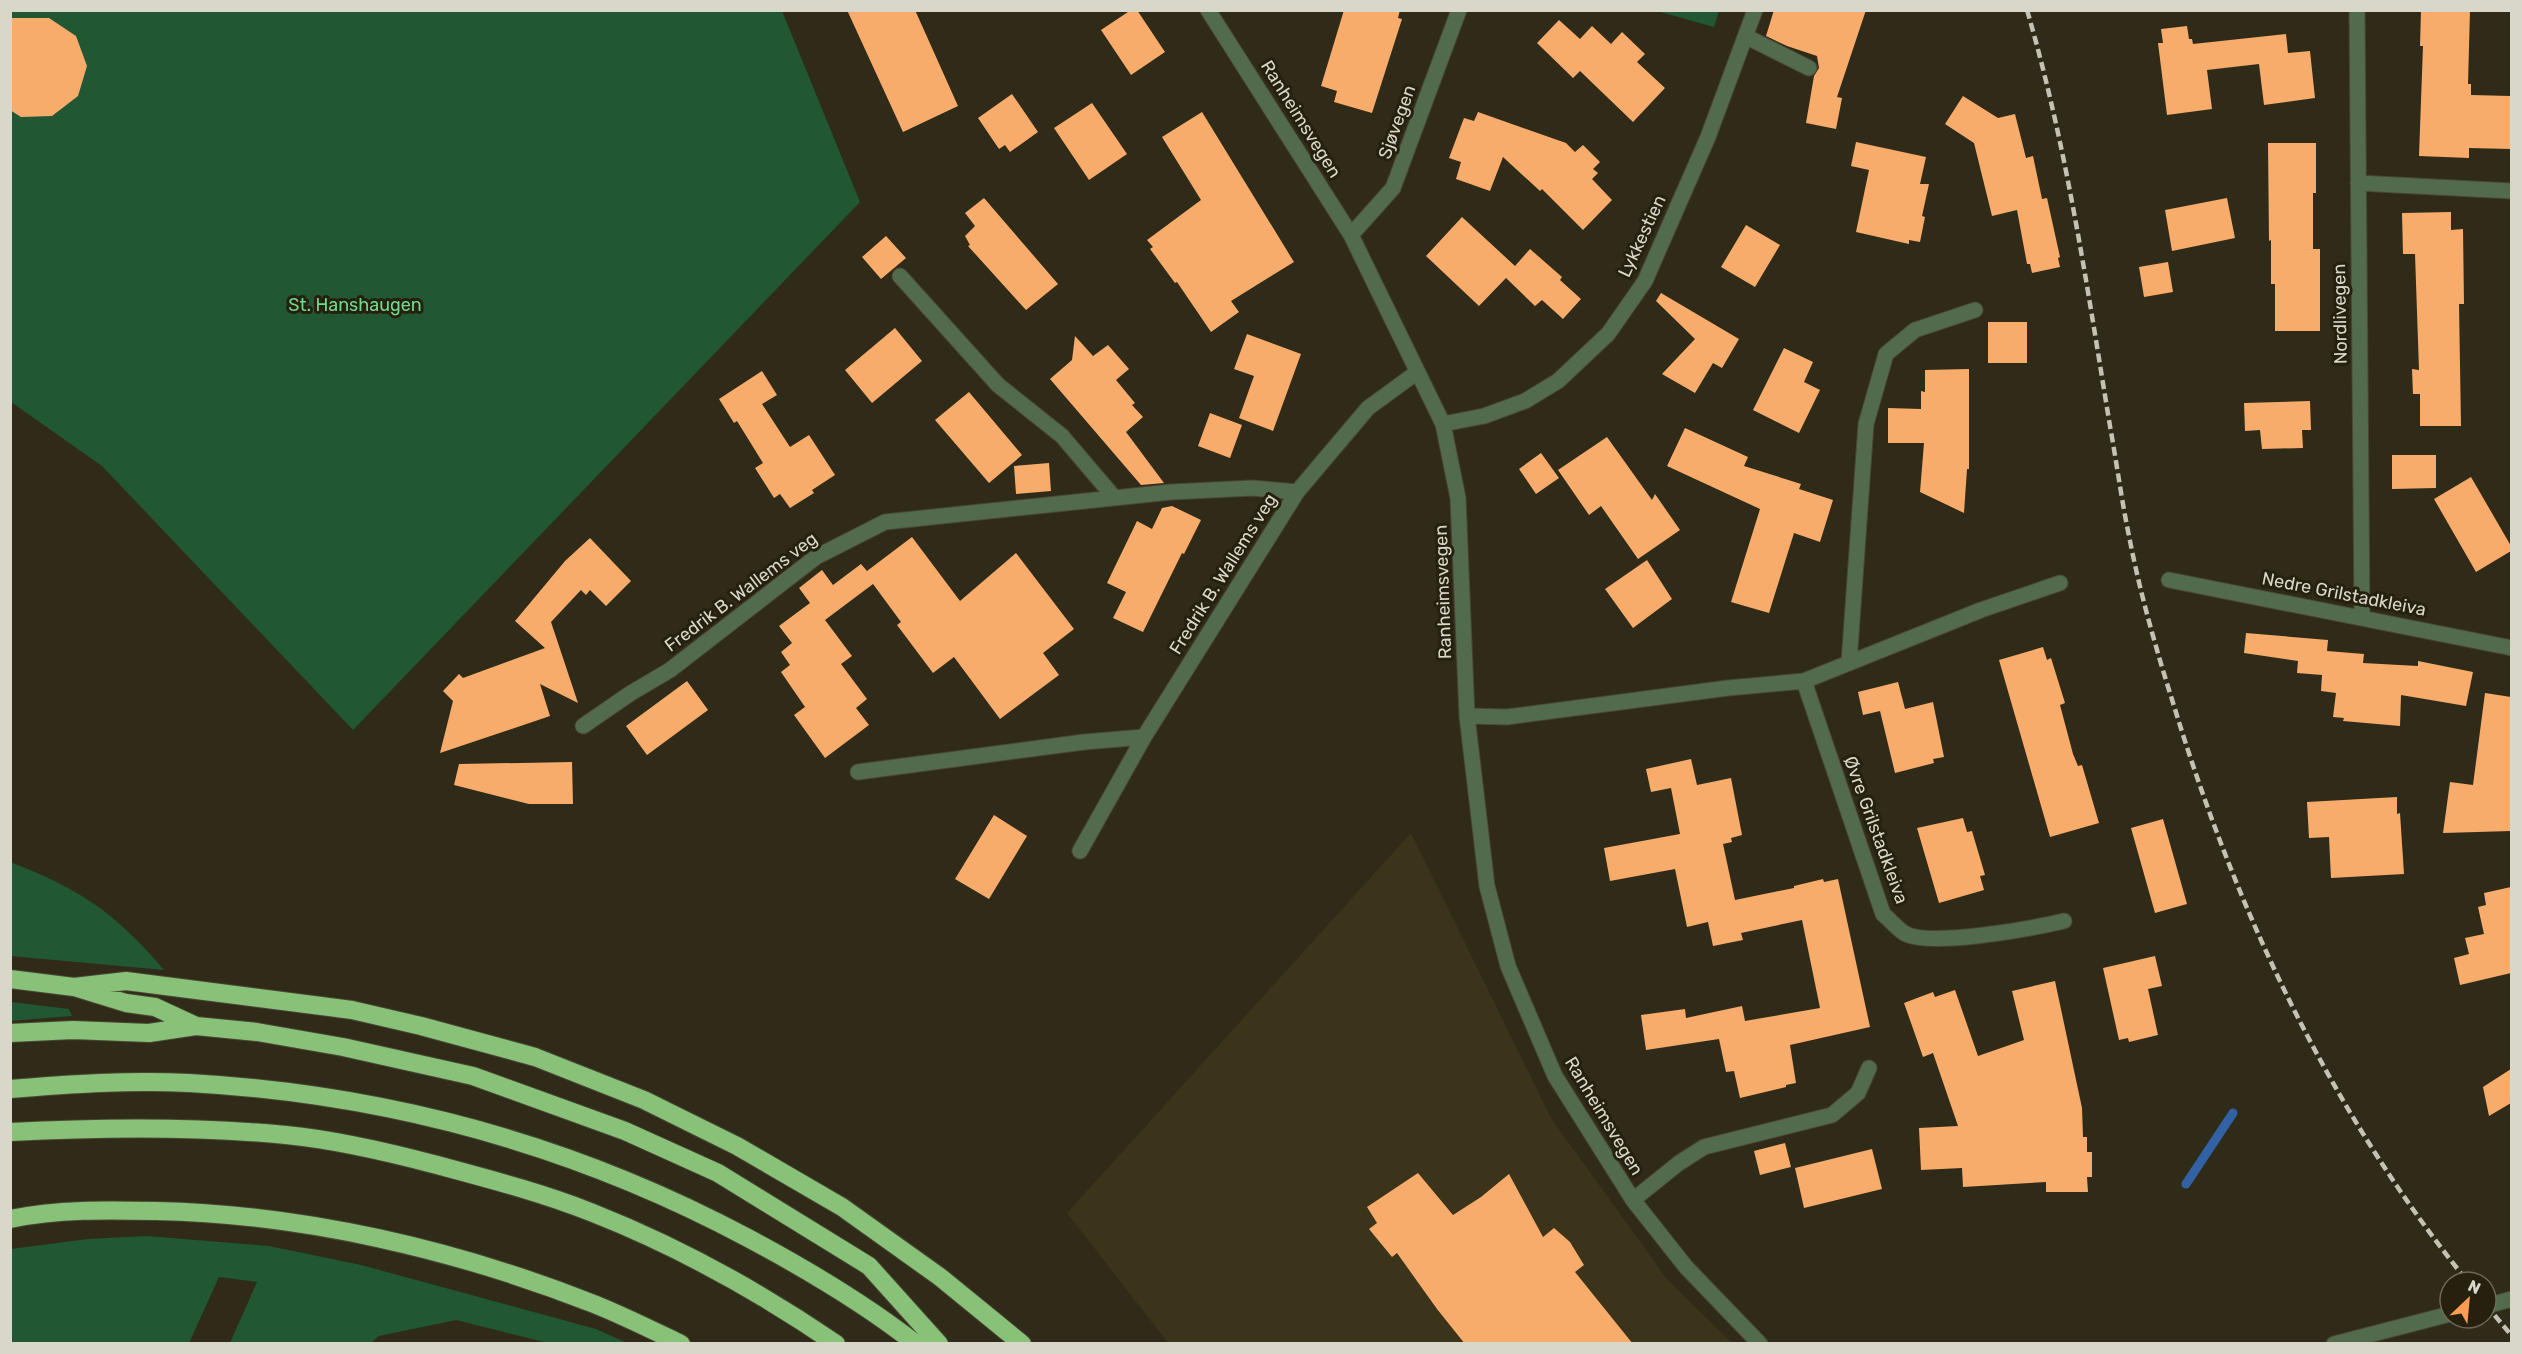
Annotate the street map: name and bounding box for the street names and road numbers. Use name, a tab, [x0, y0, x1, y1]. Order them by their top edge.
street label: Ranheimsvegen	[1256, 56, 1346, 182]
street label: Sjøvegen	[1373, 82, 1421, 162]
street label: Lykkestien	[1613, 191, 1671, 281]
street label: Nordlivegen	[2328, 264, 2352, 364]
street label: Fredrik B. Wallems veg	[1165, 490, 1281, 658]
street label: Ranheimsvegen	[1430, 524, 1456, 660]
street label: Fredrik B. Wallems veg	[660, 527, 822, 657]
street label: Nedre Grilstadkleiva	[2260, 567, 2428, 621]
street label: Øvre Grilstadkleiva	[1839, 753, 1913, 907]
street label: Ranheimsvegen	[1560, 1053, 1648, 1179]

